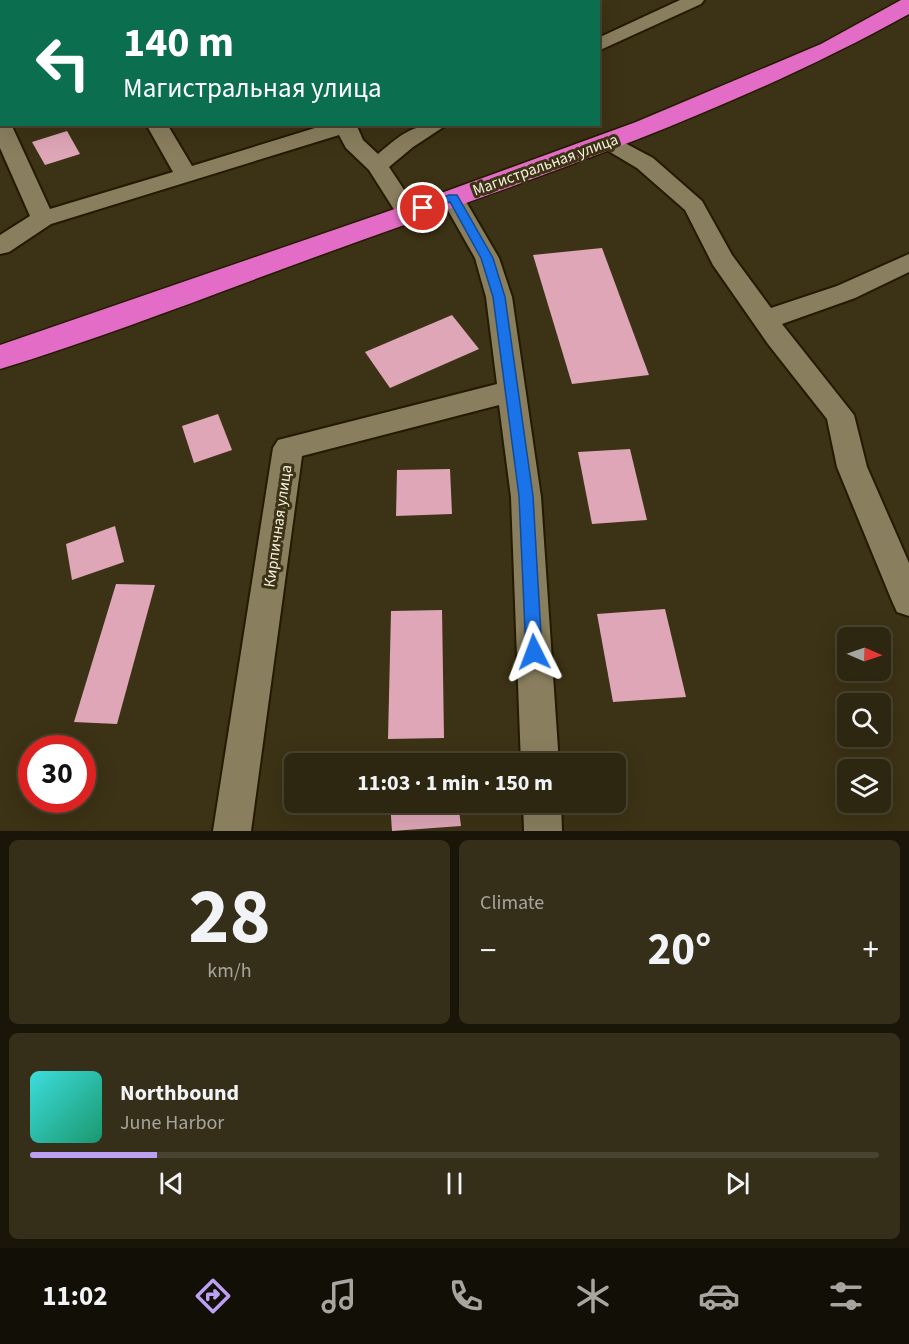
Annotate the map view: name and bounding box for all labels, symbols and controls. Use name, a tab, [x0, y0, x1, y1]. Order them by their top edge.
text: 140 m	[123, 13, 234, 73]
icon: left	[24, 24, 102, 102]
text: Магистральная улица	[123, 69, 382, 108]
street label: Магистральная улица	[470, 128, 621, 201]
pin	[397, 182, 448, 233]
icon: arrive	[406, 191, 439, 224]
street label: Кирпичная улица	[258, 463, 297, 589]
position arrow	[502, 620, 566, 684]
north arrow	[837, 627, 891, 681]
map controls	[837, 627, 891, 813]
button: search	[837, 693, 891, 747]
speed limit sign: 30	[18, 735, 96, 813]
button: layers	[837, 759, 891, 813]
text: 11:03 · 1 min · 150 m	[357, 767, 553, 799]
text: 28	[188, 862, 271, 973]
text: Climate	[480, 889, 544, 917]
text: 20°	[648, 918, 711, 982]
text: −	[480, 927, 496, 974]
text: +	[863, 927, 879, 974]
text: km/h	[207, 957, 252, 985]
text: Northbound	[120, 1077, 239, 1109]
text: June Harbor	[120, 1109, 224, 1137]
icon: previous	[155, 1167, 188, 1200]
icon: pause	[438, 1167, 471, 1200]
icon: next	[721, 1167, 754, 1200]
icon: directions	[192, 1275, 234, 1317]
icon: music	[318, 1275, 360, 1317]
icon: phone	[445, 1275, 487, 1317]
icon: climate	[572, 1275, 614, 1317]
icon: car	[698, 1275, 740, 1317]
icon: filters	[825, 1275, 867, 1317]
text: 11:02	[42, 1277, 107, 1316]

